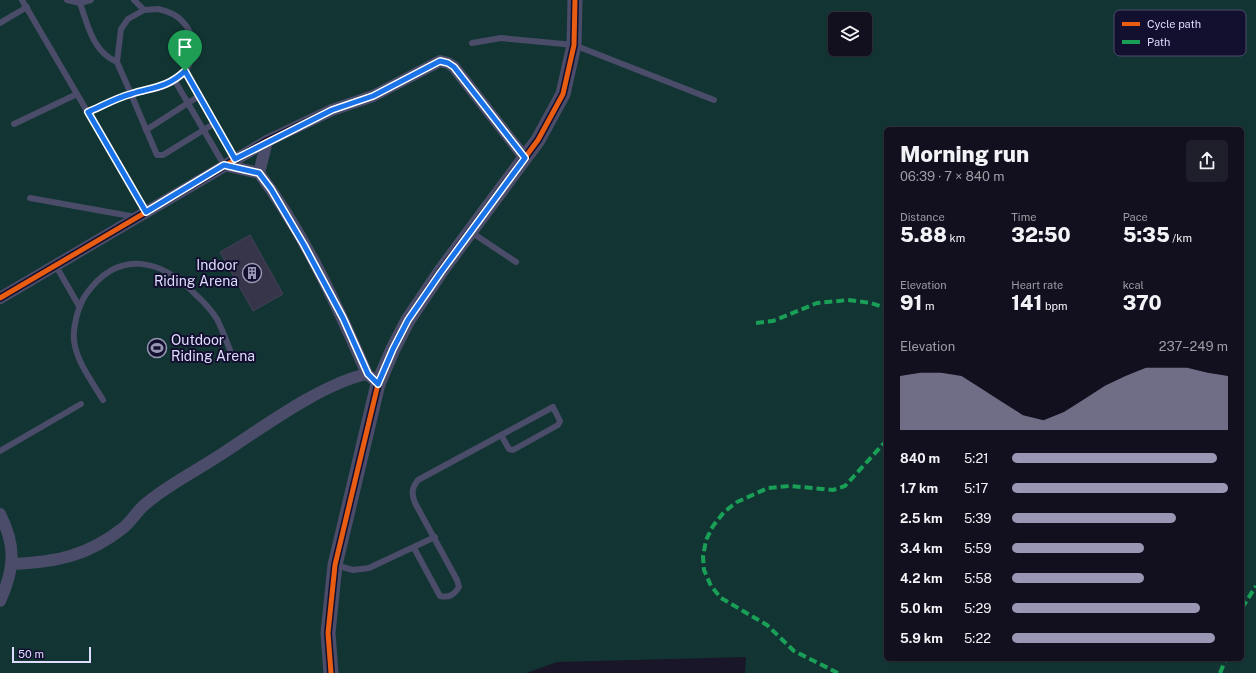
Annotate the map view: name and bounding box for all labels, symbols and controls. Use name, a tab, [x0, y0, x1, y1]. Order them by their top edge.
legend	[1114, 10, 1246, 56]
map controls	[828, 12, 872, 56]
button: layers	[828, 12, 872, 56]
text: Cycle path	[1147, 18, 1201, 30]
pin	[168, 30, 202, 71]
icon: arrive	[174, 36, 196, 58]
text: Path	[1147, 36, 1170, 48]
button: share	[1186, 140, 1228, 182]
text: Morning run	[900, 141, 1029, 167]
text: 06:39 · 7 × 840 m	[900, 169, 1004, 184]
text: Distance	[900, 211, 945, 223]
text: Time	[1011, 211, 1036, 223]
text: Pace	[1123, 211, 1148, 223]
text: 5.88	[900, 223, 947, 247]
text: 32:50	[1011, 223, 1071, 247]
text: 5:35	[1123, 223, 1170, 247]
text: km	[947, 232, 965, 244]
text: /km	[1170, 232, 1192, 244]
place label: Indoor Riding Arena	[154, 257, 238, 289]
building icon: Indoor Riding Arena	[241, 262, 263, 284]
text: Elevation	[900, 279, 947, 291]
text: Heart rate	[1011, 279, 1063, 291]
text: kcal	[1123, 279, 1144, 291]
text: 91	[900, 291, 922, 315]
text: 141	[1011, 291, 1042, 315]
text: 370	[1123, 291, 1162, 315]
text: m	[922, 300, 934, 312]
text: bpm	[1042, 300, 1068, 312]
place label: Outdoor Riding Arena	[171, 332, 255, 364]
sports icon: Outdoor Riding Arena	[146, 337, 168, 359]
text: Elevation	[900, 339, 955, 354]
text: 237–249 m	[1159, 339, 1228, 354]
text: 840 m	[900, 451, 940, 466]
text: 5:21	[964, 451, 989, 466]
text: 1.7 km	[900, 481, 938, 496]
text: 5:17	[964, 481, 988, 496]
text: 2.5 km	[900, 511, 943, 526]
text: 5:39	[964, 511, 991, 526]
text: 3.4 km	[900, 541, 943, 556]
text: 5:59	[964, 541, 992, 556]
text: 4.2 km	[900, 571, 943, 586]
text: 5:58	[964, 571, 992, 586]
text: 5.0 km	[900, 601, 943, 616]
text: 5:29	[964, 601, 991, 616]
text: 5.9 km	[900, 631, 943, 646]
text: 5:22	[964, 631, 991, 646]
scale bar	[12, 645, 91, 664]
text: 50 m	[18, 648, 44, 660]

